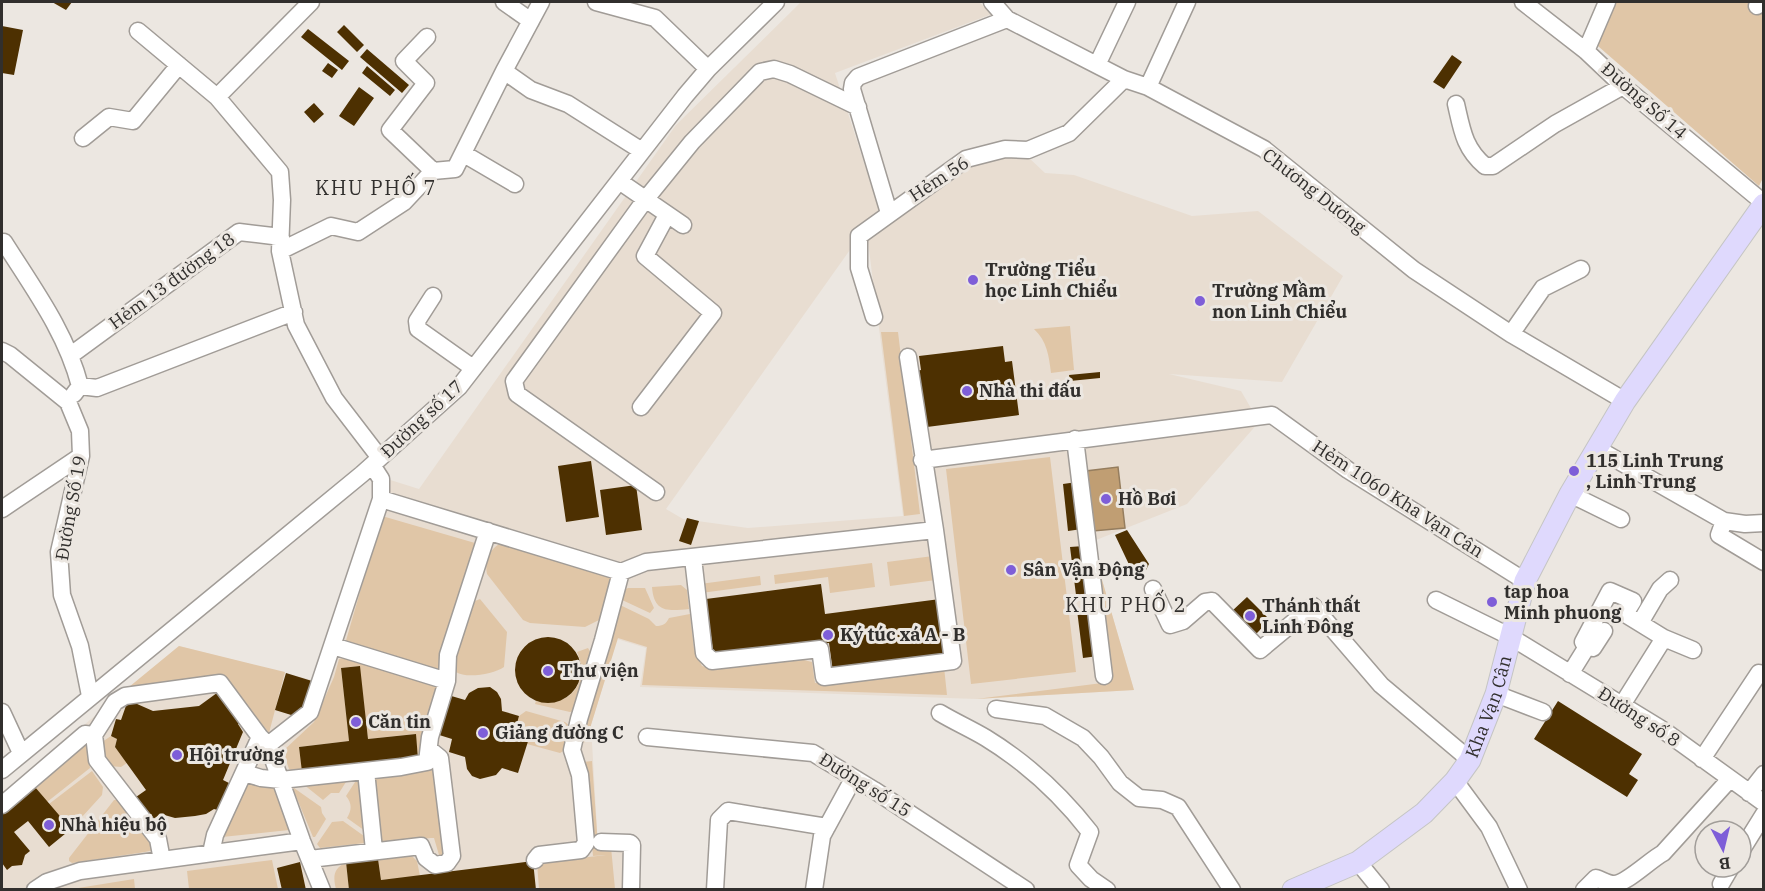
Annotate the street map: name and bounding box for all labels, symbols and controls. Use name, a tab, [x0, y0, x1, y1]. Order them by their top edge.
street label: Đường Số 14	[1597, 57, 1692, 144]
street label: Chương Dương	[1258, 143, 1371, 238]
street label: Hẻm 56	[904, 151, 973, 206]
district label: KHU PHỐ 7	[315, 172, 437, 201]
street label: Hẻm 13 đường 18	[104, 227, 239, 334]
place label: Trường Tiểu học Linh Chiểu	[985, 258, 1118, 302]
marker: Trường Tiểu học Linh Chiểu	[966, 273, 980, 287]
place label: Trường Mầm non Linh Chiểu	[1212, 279, 1347, 323]
marker: Trường Mầm non Linh Chiểu	[1193, 294, 1207, 308]
street label: Đường số 17	[376, 375, 468, 463]
place label: Nhà thi đấu	[979, 379, 1082, 402]
marker: Nhà thi đấu	[960, 384, 974, 398]
street label: Hẻm 1060 Kha Vạn Cân	[1308, 435, 1488, 563]
place label: 115 Linh Trung , Linh Trung	[1586, 449, 1724, 493]
street label: Đường Số 19	[50, 454, 91, 562]
marker: 115 Linh Trung , Linh Trung	[1567, 464, 1581, 478]
place label: Hồ Bơi	[1118, 487, 1176, 510]
marker: Hồ Bơi	[1099, 492, 1113, 506]
place label: Sân Vận Động	[1023, 558, 1145, 581]
marker: Sân Vận Động	[1004, 563, 1018, 577]
place label: tap hoa Minh phuong	[1504, 580, 1622, 624]
district label: KHU PHỐ 2	[1065, 589, 1187, 618]
place label: Thánh thất Linh Đông	[1262, 594, 1360, 638]
marker: tap hoa Minh phuong	[1485, 595, 1499, 609]
marker: Thánh thất Linh Đông	[1243, 609, 1257, 623]
place label: Ký túc xá A - B	[840, 623, 966, 646]
marker: Ký túc xá A - B	[821, 628, 835, 642]
street label: Kha Vạn Cân	[1460, 653, 1516, 761]
place label: Thư viện	[560, 659, 639, 682]
marker: Thư viện	[541, 664, 555, 678]
street label: Đường số 8	[1594, 682, 1685, 752]
place label: Căn tin	[368, 710, 431, 733]
marker: Căn tin	[349, 715, 363, 729]
place label: Giảng đường C	[495, 721, 624, 744]
marker: Giảng đường C	[476, 726, 490, 740]
place label: Hội trường	[189, 743, 285, 766]
street label: Đường số 15	[815, 747, 916, 822]
marker: Hội trường	[170, 748, 184, 762]
place label: Nhà hiệu bộ	[61, 813, 167, 836]
marker: Nhà hiệu bộ	[42, 818, 56, 832]
north arrow	[1693, 819, 1753, 879]
text: B	[1718, 853, 1732, 875]

